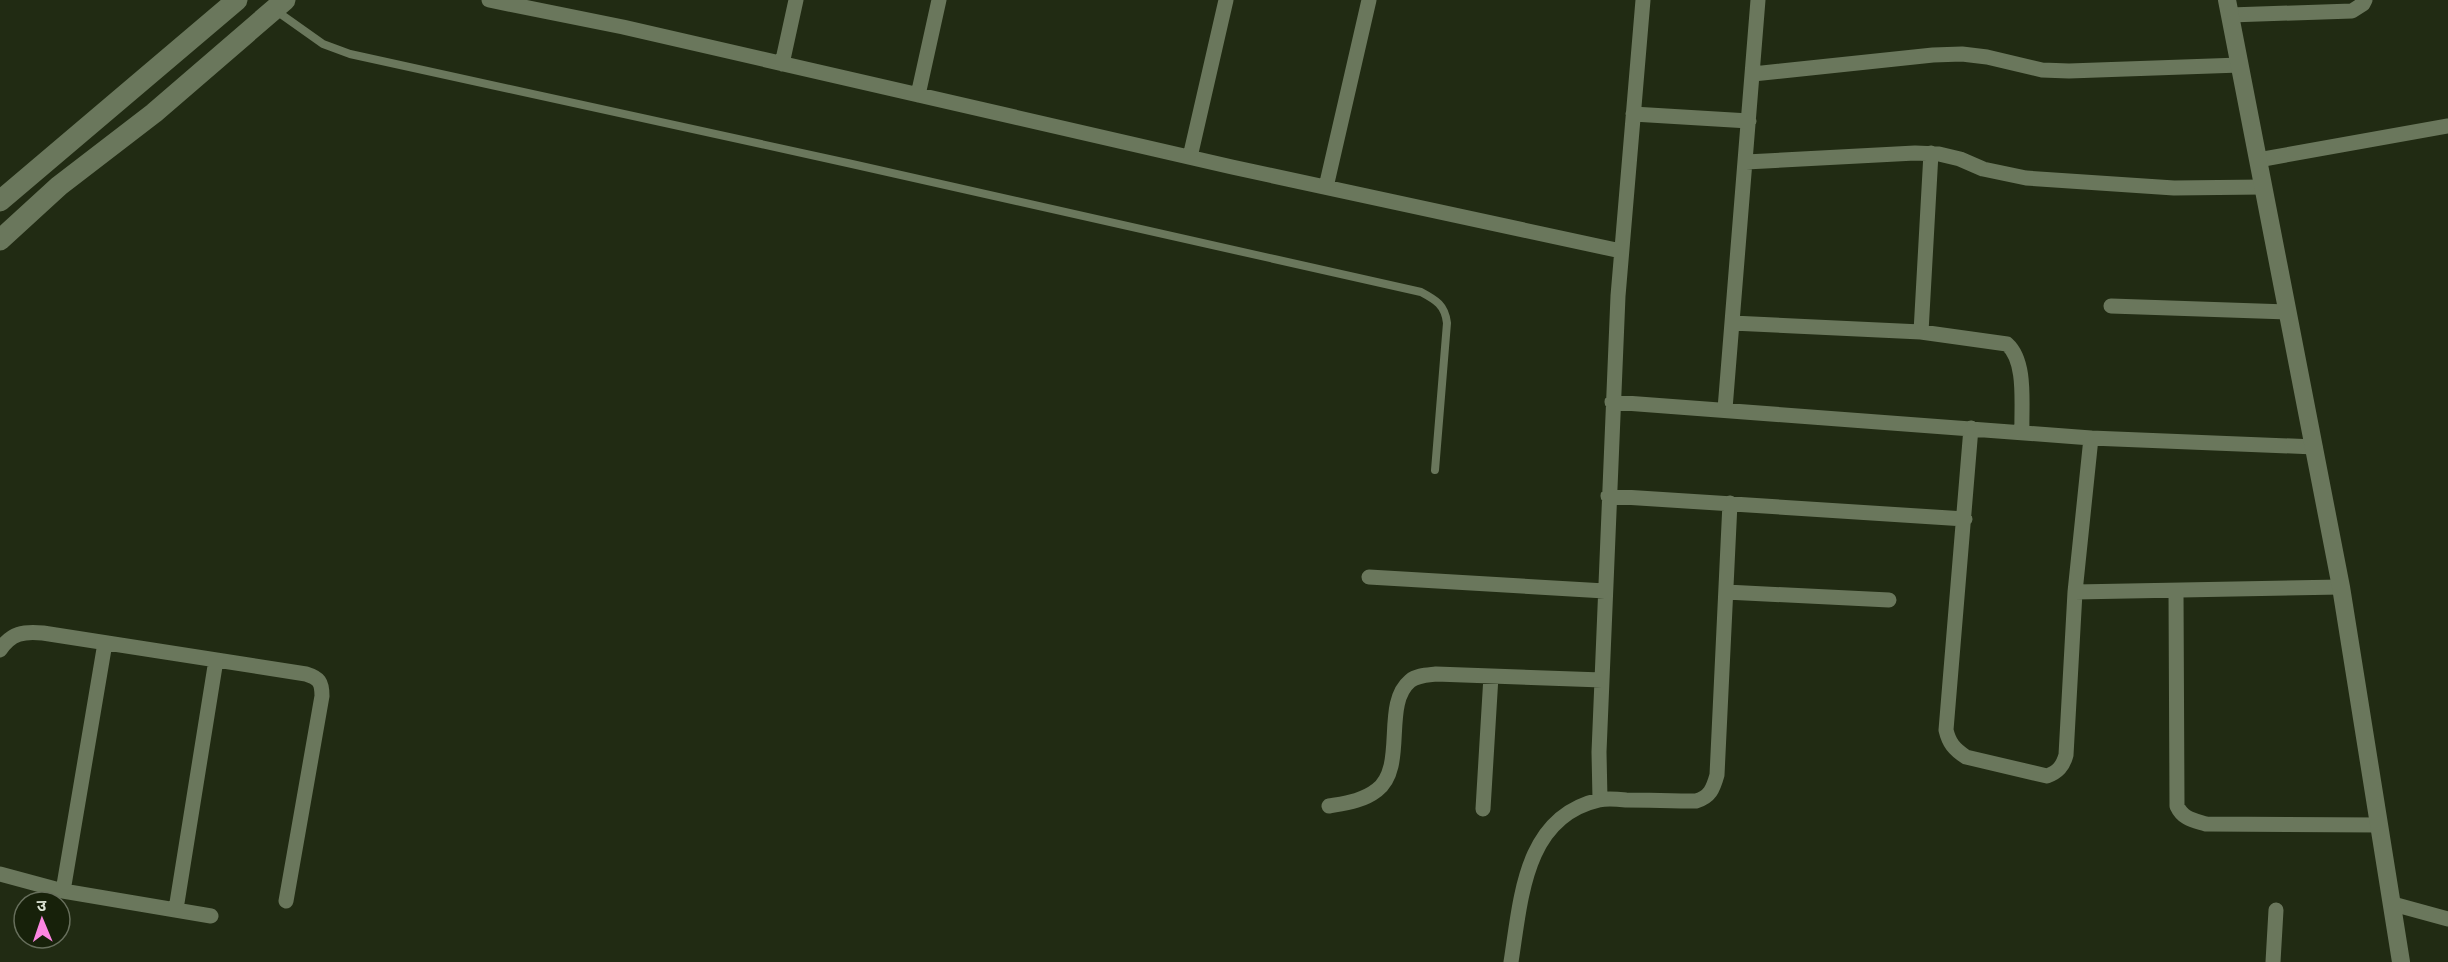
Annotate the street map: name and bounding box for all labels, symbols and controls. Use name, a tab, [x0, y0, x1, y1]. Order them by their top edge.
north arrow	[12, 890, 72, 950]
text: उ	[36, 896, 47, 915]

